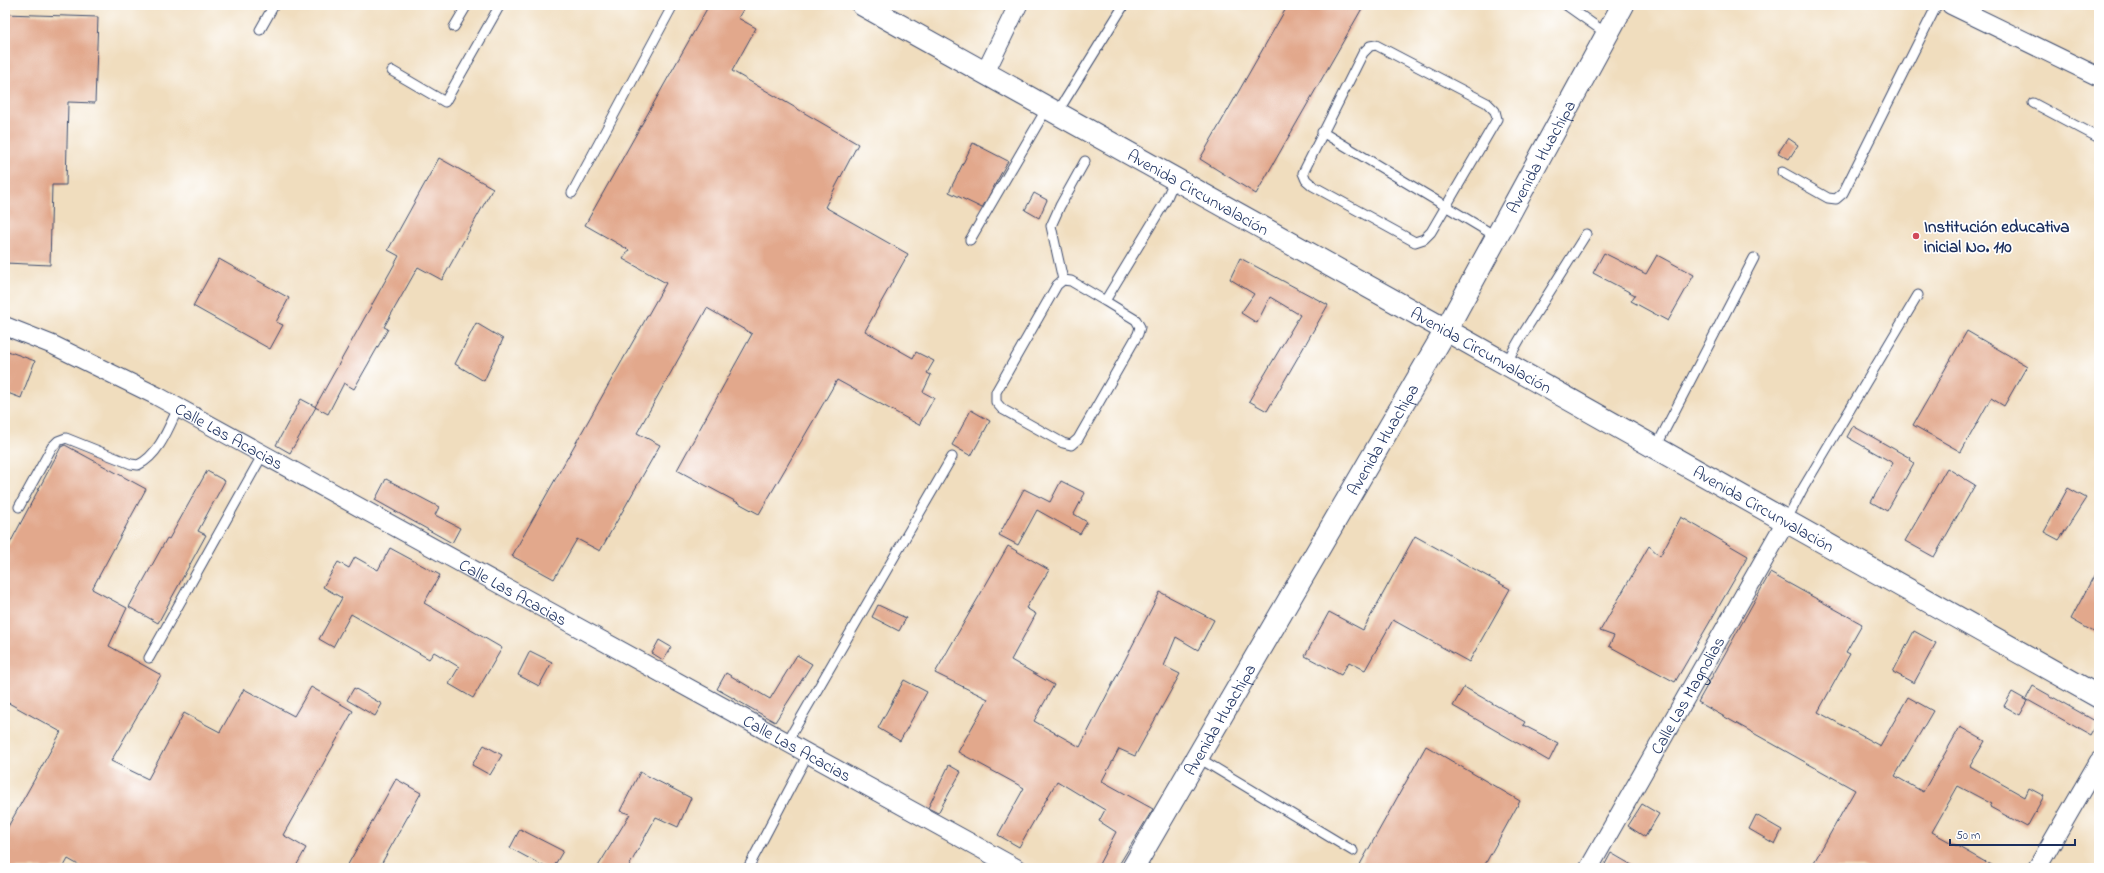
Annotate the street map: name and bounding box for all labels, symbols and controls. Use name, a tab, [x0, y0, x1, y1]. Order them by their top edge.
street label: Avenida Huachipa	[1501, 96, 1583, 218]
street label: Avenida Circunvalación	[1122, 144, 1273, 243]
place label: Institución educativa inicial No. 110	[1924, 215, 2069, 260]
marker: Institución educativa inicial No. 110	[1911, 231, 1921, 241]
street label: Avenida Circunvalación	[1405, 302, 1556, 401]
street label: Avenida Huachipa	[1341, 379, 1426, 501]
street label: Calle Las Acacias	[170, 397, 287, 477]
street label: Avenida Circunvalación	[1688, 460, 1838, 560]
street label: Calle Las Acacias	[454, 553, 571, 633]
street label: Calle Las Magnolias	[1645, 632, 1732, 759]
street label: Avenida Huachipa	[1178, 660, 1263, 781]
street label: Calle Las Acacias	[738, 709, 855, 789]
scale bar	[1950, 821, 2075, 847]
text: 50 m	[1956, 827, 1980, 845]

